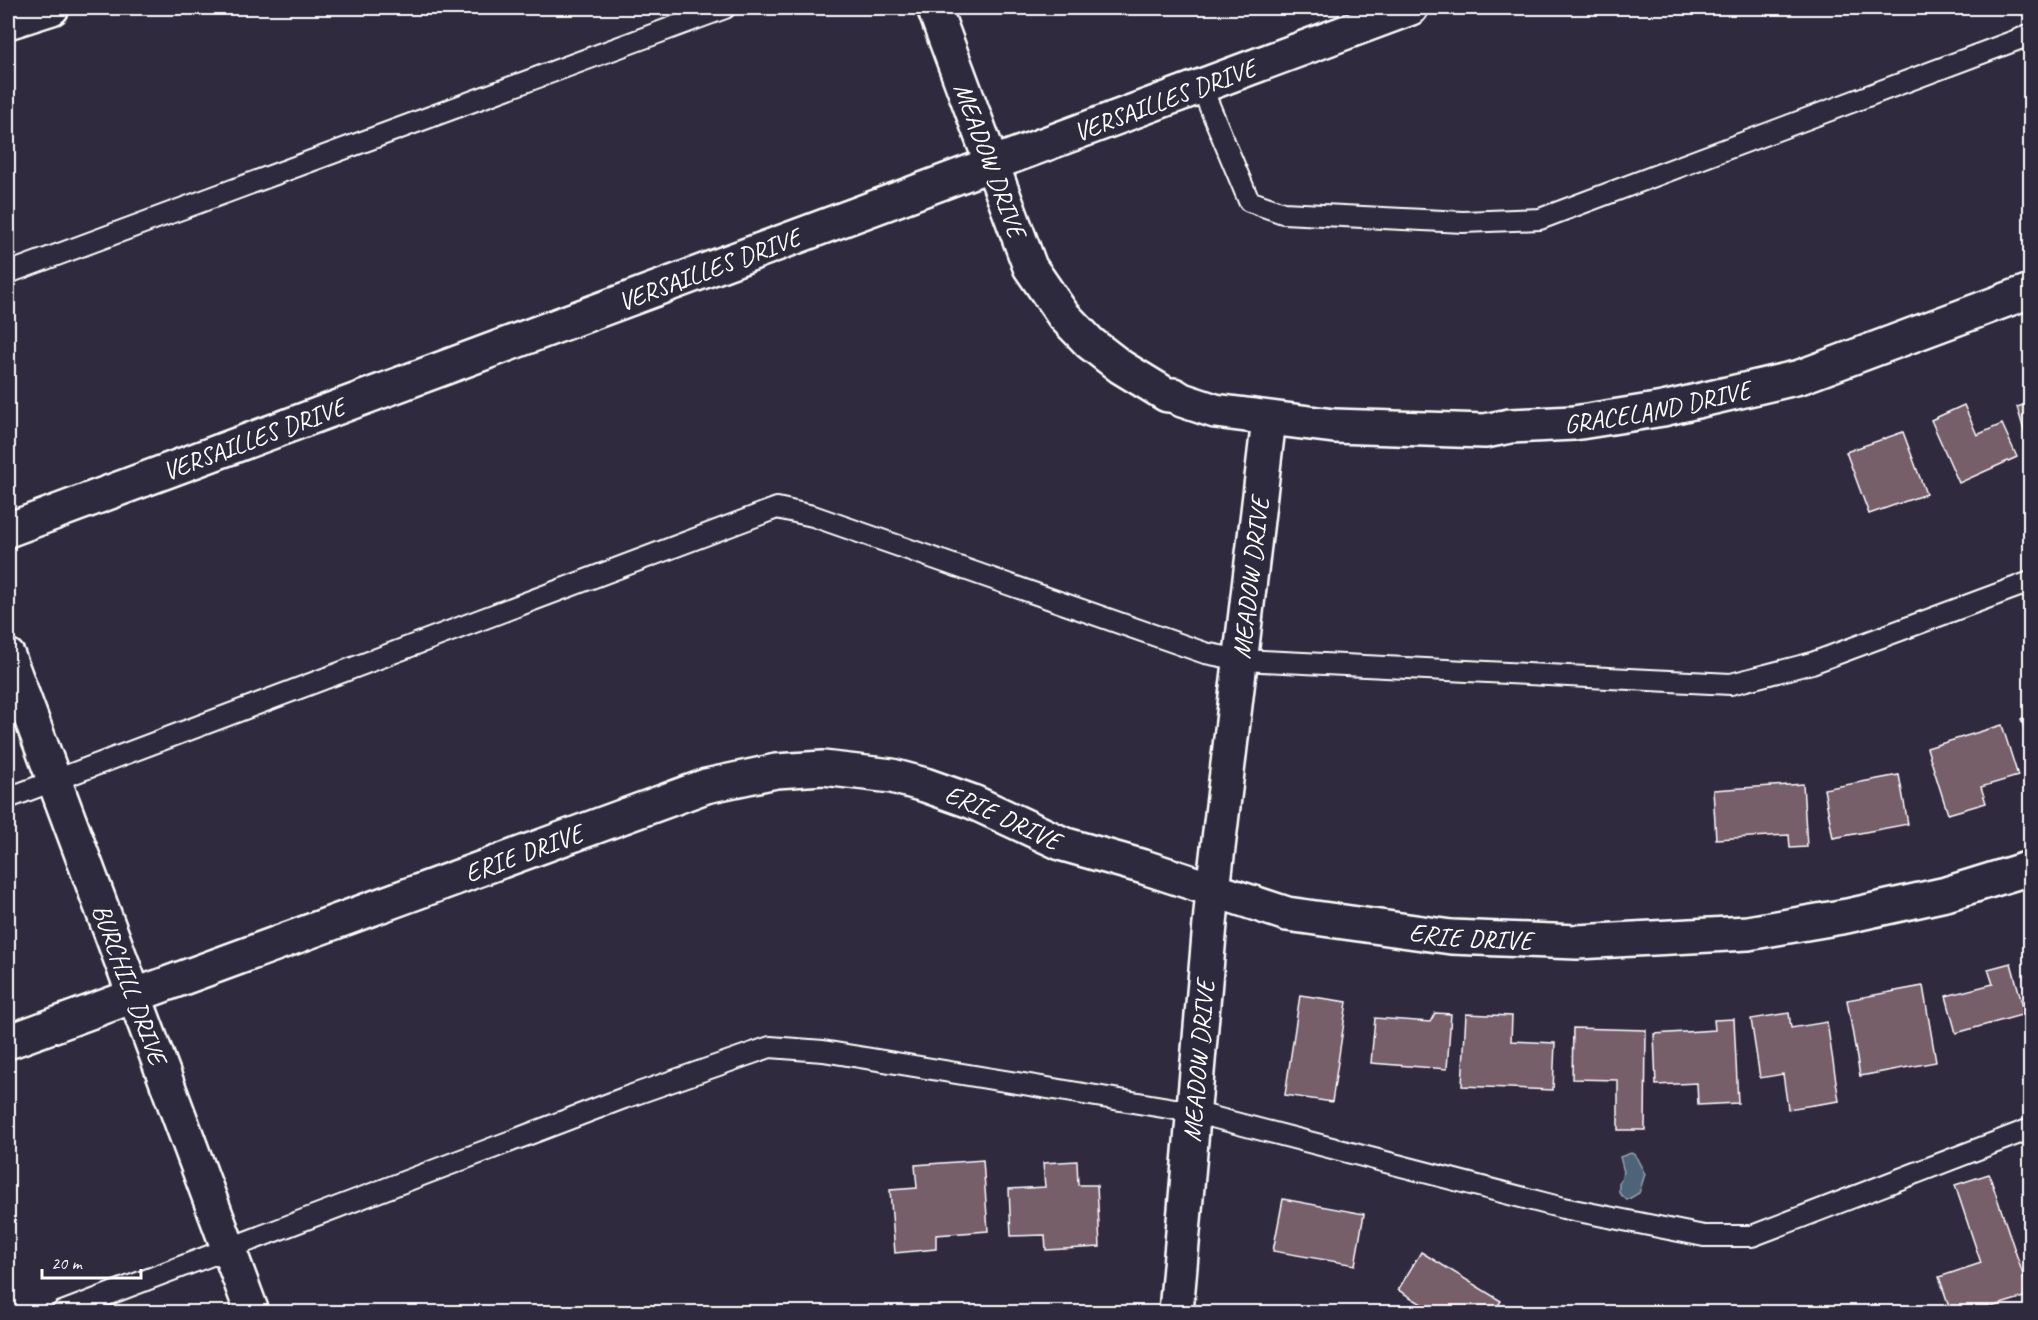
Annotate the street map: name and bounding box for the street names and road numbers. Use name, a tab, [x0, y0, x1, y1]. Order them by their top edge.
street label: VERSAILLES DRIVE	[1069, 49, 1264, 149]
street label: MEADOW DRIVE	[947, 78, 1035, 245]
street label: VERSAILLES DRIVE	[613, 219, 808, 318]
street label: GRACELAND DRIVE	[1564, 372, 1757, 440]
street label: VERSAILLES DRIVE	[158, 388, 353, 488]
street label: MEADOW DRIVE	[1224, 492, 1277, 660]
street label: ERIE DRIVE	[941, 777, 1069, 859]
street label: ERIE DRIVE	[460, 815, 590, 890]
street label: BURCHILL DRIVE	[85, 899, 176, 1072]
street label: ERIE DRIVE	[1407, 915, 1536, 957]
street label: MEADOW DRIVE	[1174, 975, 1222, 1143]

